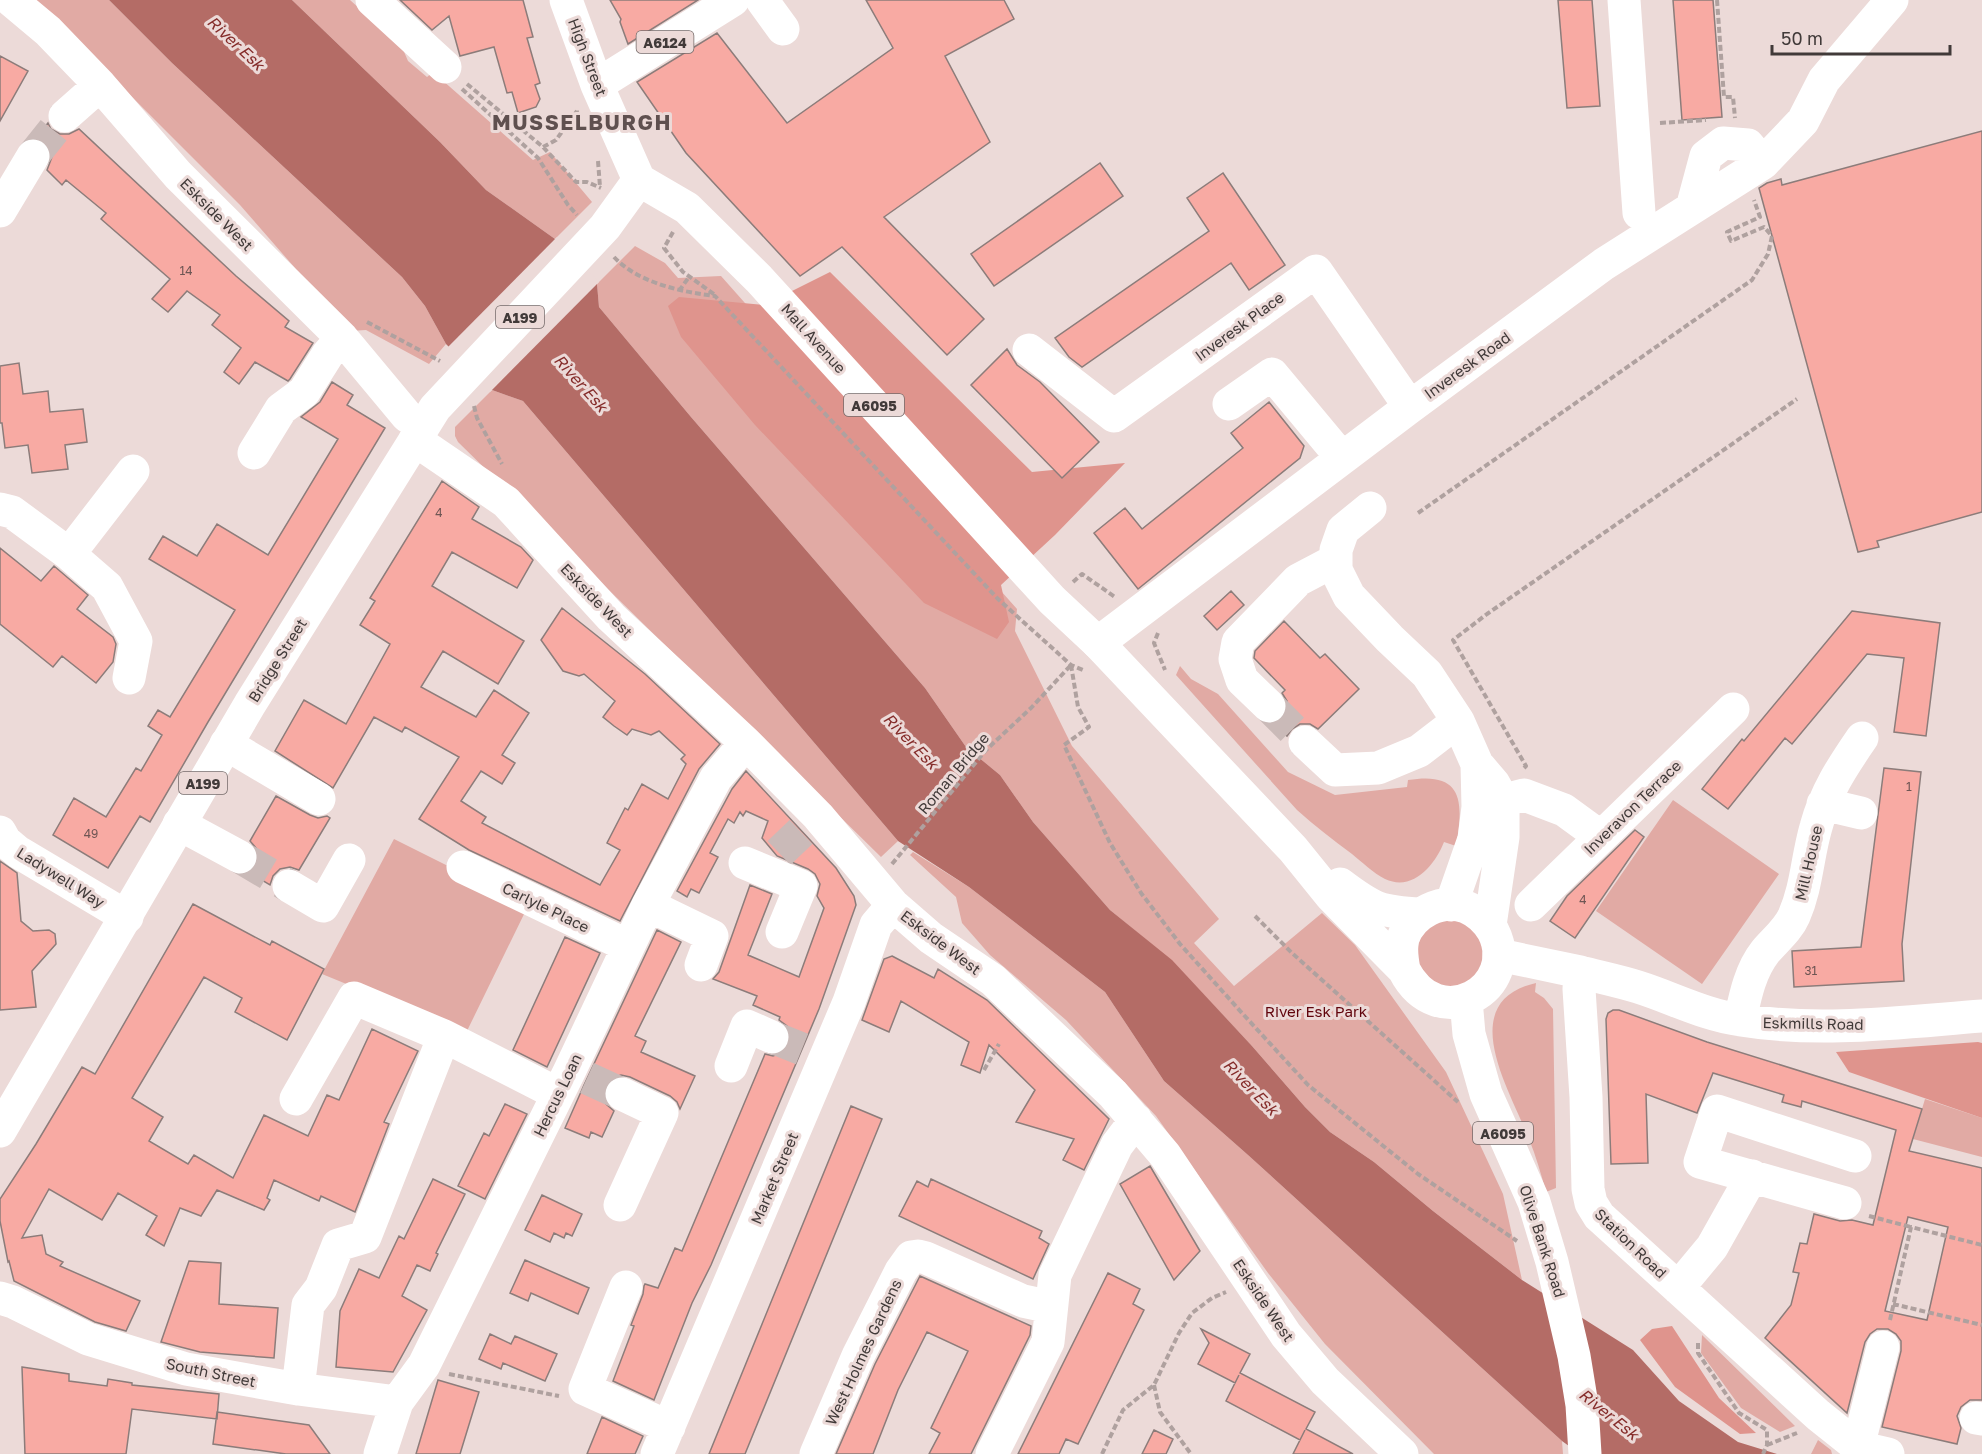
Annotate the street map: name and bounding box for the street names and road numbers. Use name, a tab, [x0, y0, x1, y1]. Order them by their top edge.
street label: High Street	[565, 15, 611, 99]
road number: A6124	[636, 31, 694, 53]
street label: Eskside West	[177, 174, 257, 254]
street label: Inveresk Place	[1191, 288, 1287, 364]
street label: Mall Avenue	[778, 299, 850, 377]
road number: A199	[496, 306, 544, 328]
street label: Inveresk Road	[1421, 328, 1513, 402]
road number: A6095	[844, 394, 904, 416]
street label: Eskside West	[557, 559, 637, 641]
street label: Bridge Street	[244, 615, 310, 705]
street label: Roman Bridge	[914, 728, 992, 817]
street label: Inveravon Terrace	[1580, 756, 1684, 858]
road number: A199	[179, 772, 227, 794]
street label: Mill House	[1791, 823, 1825, 902]
street label: Ladywell Way	[14, 843, 108, 911]
street label: Carlyle Place	[500, 878, 593, 936]
street label: Eskside West	[897, 906, 985, 978]
street label: Eskmills Road	[1762, 1013, 1864, 1033]
street label: Hercus Loan	[529, 1051, 585, 1139]
road number: A6095	[1473, 1122, 1533, 1144]
street label: Market Street	[747, 1129, 801, 1227]
street label: Olive Bank Road	[1516, 1182, 1570, 1300]
street label: Station Road	[1592, 1204, 1670, 1282]
street label: Eskside West	[1230, 1255, 1298, 1345]
street label: West Holmes Gardens	[821, 1276, 905, 1428]
street label: South Street	[165, 1354, 257, 1390]

